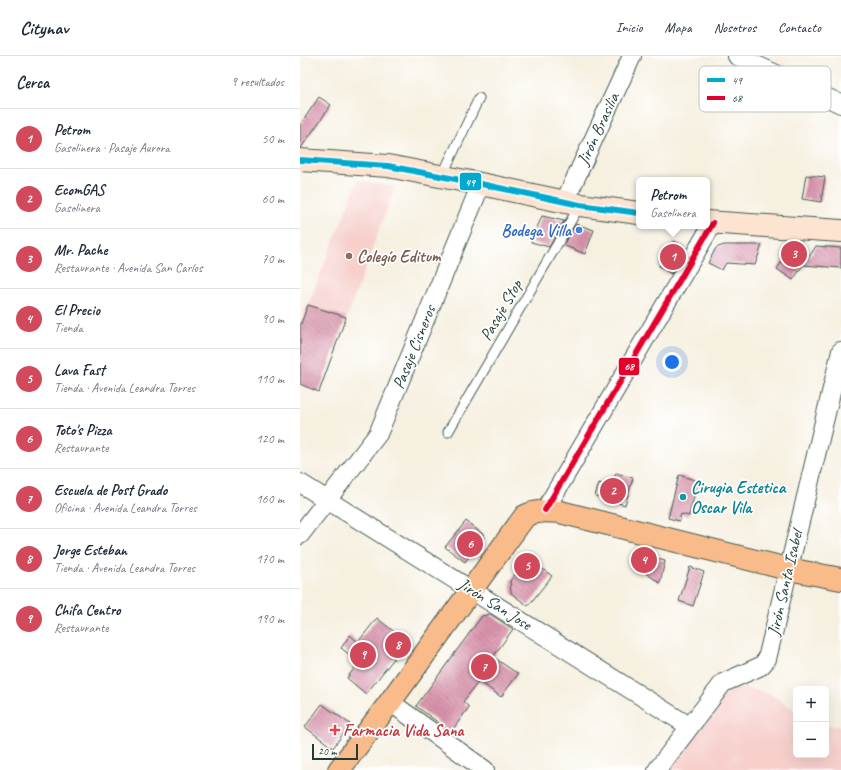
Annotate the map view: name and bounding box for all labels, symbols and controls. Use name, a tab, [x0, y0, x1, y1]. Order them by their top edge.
text: Citynav	[20, 16, 68, 40]
text: Inicio	[616, 19, 643, 36]
text: Mapa	[665, 19, 692, 36]
text: Nosotros	[714, 19, 756, 36]
text: Contacto	[778, 19, 821, 36]
legend	[699, 66, 831, 112]
text: Cerca	[16, 72, 49, 93]
text: 49	[732, 73, 743, 87]
text: 9 resultados	[231, 74, 284, 90]
street label: Jirón Brasilia	[572, 88, 625, 169]
text: 68	[732, 91, 743, 105]
text: Petrom	[54, 121, 90, 140]
text: 1	[26, 131, 32, 147]
text: 50 m	[262, 131, 284, 147]
text: Gasolinera · Pasaje Aurora	[54, 140, 170, 156]
line badge: 49	[459, 172, 482, 191]
text: 49	[465, 175, 476, 189]
popup	[636, 177, 710, 229]
text: EcomGAS	[54, 181, 104, 200]
text: Petrom	[650, 186, 686, 205]
text: 2	[26, 191, 32, 207]
text: 60 m	[262, 191, 284, 207]
text: Gasolinera	[54, 200, 100, 216]
text: Gasolinera	[650, 205, 696, 221]
place label: Bodega Villa	[501, 220, 573, 241]
marker: Bodega Villa	[574, 225, 584, 235]
pin: 3	[781, 239, 807, 269]
text: Mr. Pache	[54, 241, 107, 260]
pin: 1	[660, 242, 686, 272]
place label: Colegío Editum	[357, 246, 442, 267]
text: 3	[26, 251, 32, 267]
text: 70 m	[262, 251, 284, 267]
marker: Colegío Editum	[344, 251, 354, 261]
text: Restaurante · Avenida San Carlos	[54, 260, 202, 276]
street label: Pasaje Stop	[475, 275, 528, 344]
street label: Pasaje Cisneros	[388, 300, 441, 392]
text: El Precio	[54, 301, 100, 320]
text: 4	[26, 311, 32, 327]
text: 90 m	[262, 311, 284, 327]
text: Tienda	[54, 320, 83, 336]
your location	[662, 352, 682, 372]
line badge: 68	[618, 357, 640, 376]
text: 68	[624, 359, 636, 373]
text: Lava Fast	[54, 361, 105, 380]
text: 5	[26, 371, 32, 387]
text: 110 m	[256, 371, 284, 387]
text: Tienda · Avenida Leandra Torres	[54, 380, 195, 396]
text: Toto's Pizza	[54, 421, 112, 440]
text: 6	[26, 431, 32, 447]
text: 120 m	[256, 431, 284, 447]
text: Restaurante	[54, 440, 109, 456]
pin: 2	[600, 476, 626, 506]
place label: Cirugia Estetica Oscar Vila	[691, 477, 787, 518]
text: Escuela de Post Grado	[54, 481, 167, 500]
text: 7	[26, 491, 32, 507]
text: 160 m	[256, 491, 284, 507]
marker: Cirugia Estetica Oscar Vila	[678, 492, 688, 502]
text: Oficina · Avenida Leandra Torres	[54, 500, 197, 516]
street label: Jirón Santa Isabel	[762, 525, 808, 639]
pin: 6	[457, 529, 483, 559]
text: Jorge Esteban	[54, 541, 127, 560]
pin: 4	[631, 545, 657, 575]
text: 8	[26, 551, 32, 567]
text: 170 m	[256, 551, 284, 567]
pin: 5	[514, 551, 540, 581]
text: Tienda · Avenida Leandra Torres	[54, 560, 195, 576]
street label: Jirón San Jose	[454, 573, 537, 635]
text: Chifa Centro	[54, 601, 121, 620]
text: 9	[26, 611, 32, 627]
text: 190 m	[256, 611, 284, 627]
text: Restaurante	[54, 620, 109, 636]
pin: 8	[385, 630, 411, 660]
pin: 9	[350, 640, 376, 670]
pin: 7	[471, 652, 497, 682]
map controls	[793, 686, 829, 758]
button: +	[793, 686, 829, 722]
place label: Farmacia Vida Sana	[343, 720, 466, 741]
button: −	[793, 722, 829, 758]
marker: Farmacia Vida Sana	[330, 725, 340, 735]
scale bar	[312, 742, 358, 761]
text: 20 m	[318, 744, 337, 758]

